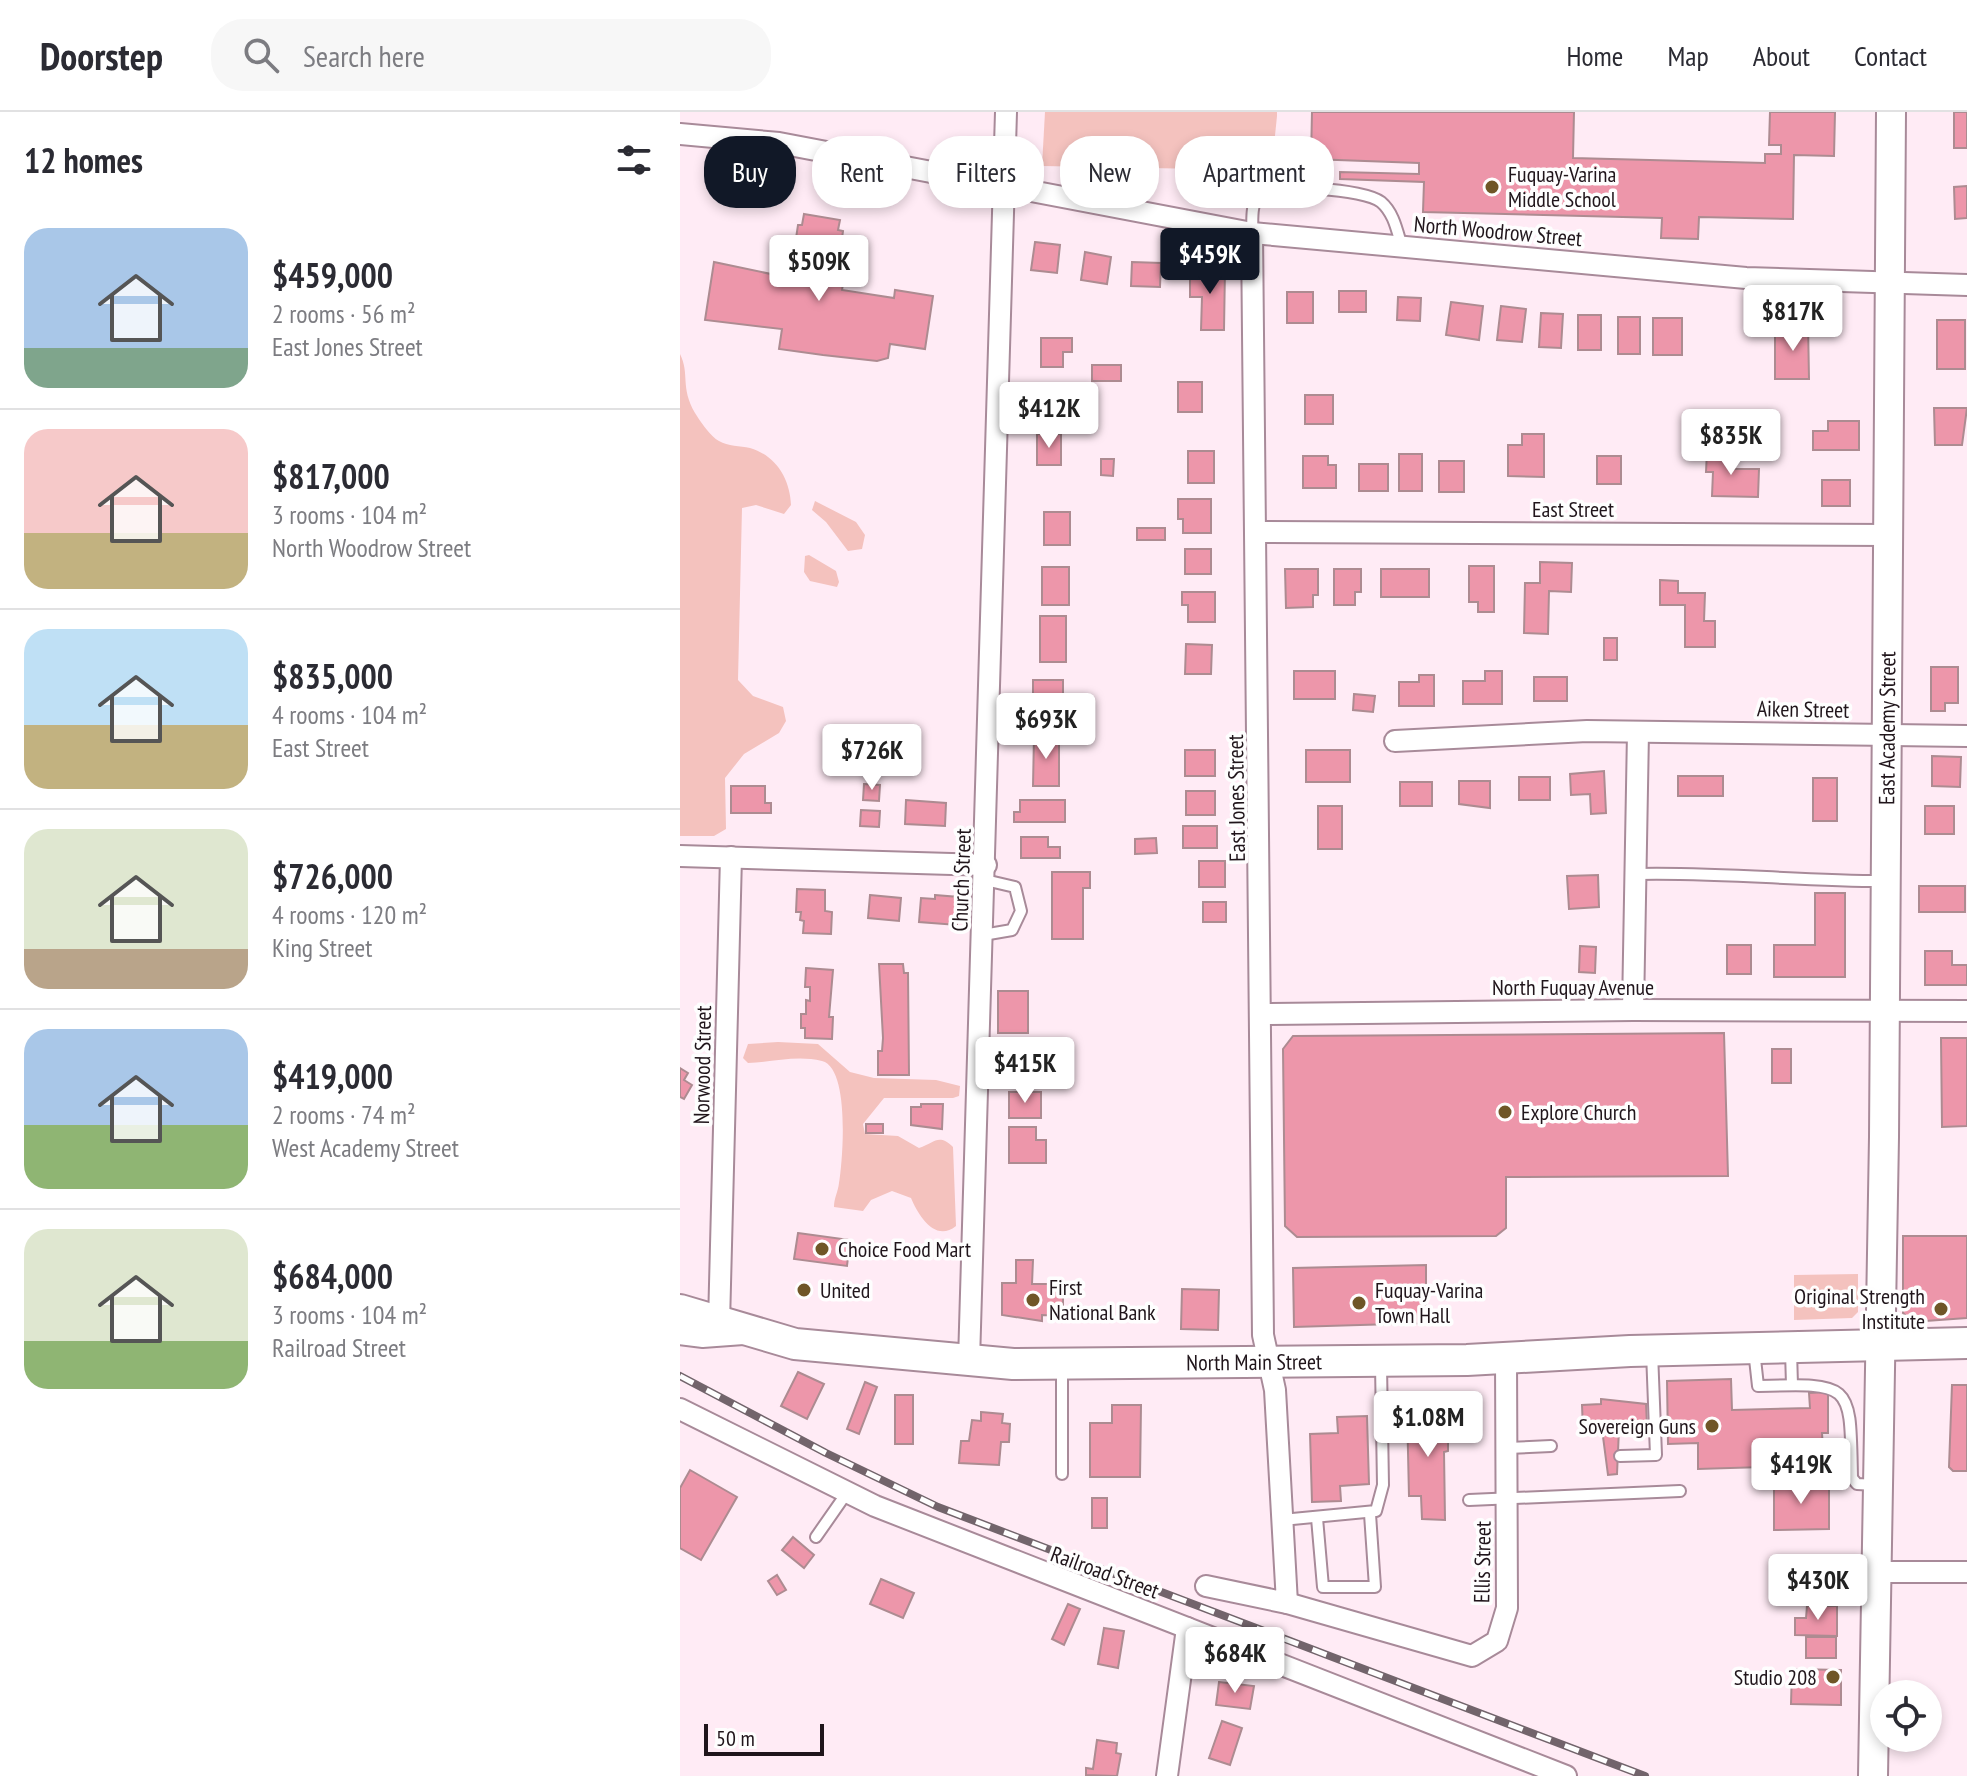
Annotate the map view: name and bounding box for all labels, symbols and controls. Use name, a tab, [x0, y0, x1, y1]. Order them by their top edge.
search box	[211, 19, 771, 91]
text: Doorstep	[40, 31, 163, 80]
icon: search	[239, 33, 283, 77]
text: Search here	[303, 36, 425, 75]
text: Home	[1567, 37, 1623, 74]
text: Map	[1667, 37, 1709, 74]
text: About	[1753, 37, 1810, 74]
text: Contact	[1854, 37, 1927, 74]
chip: Buy	[704, 136, 796, 208]
chip: Rent	[812, 136, 912, 208]
chip: Filters	[928, 136, 1044, 208]
chip: New	[1060, 136, 1159, 208]
chip: Apartment	[1175, 136, 1334, 208]
text: 12 homes	[24, 138, 143, 182]
icon: filters	[612, 138, 656, 182]
place label: Fuquay-Varina Middle School	[1508, 160, 1617, 213]
marker: Fuquay-Varina Middle School	[1483, 178, 1501, 196]
street label: North Woodrow Street	[1413, 210, 1583, 252]
pin: $459K	[1154, 228, 1266, 296]
pin: $509K	[763, 235, 875, 303]
text: $459K	[1178, 237, 1242, 270]
text: $509K	[787, 244, 851, 277]
text: $459,000	[272, 253, 393, 297]
icon: home	[88, 260, 184, 356]
pin: $817K	[1737, 285, 1849, 353]
text: $817K	[1761, 294, 1825, 327]
text: 2 rooms · 56 m²	[272, 297, 416, 330]
text: East Jones Street	[272, 330, 423, 363]
pin: $412K	[993, 382, 1105, 450]
text: $412K	[1017, 391, 1081, 424]
pin: $835K	[1675, 409, 1787, 477]
text: $835K	[1699, 418, 1763, 451]
text: $817,000	[272, 454, 390, 498]
icon: home	[88, 461, 184, 557]
street label: East Street	[1532, 495, 1614, 523]
text: 3 rooms · 104 m²	[272, 498, 427, 531]
text: North Woodrow Street	[272, 531, 471, 564]
street label: East Academy Street	[1872, 651, 1901, 805]
text: $835,000	[272, 654, 393, 698]
icon: home	[88, 661, 184, 757]
pin: $693K	[990, 693, 1102, 761]
street label: Aiken Street	[1757, 694, 1849, 724]
text: 4 rooms · 104 m²	[272, 698, 427, 731]
text: $693K	[1014, 702, 1078, 735]
pin: $726K	[816, 724, 928, 792]
text: East Street	[272, 731, 369, 764]
text: $726K	[840, 733, 904, 766]
street label: East Jones Street	[1221, 734, 1251, 862]
street label: Church Street	[945, 828, 977, 932]
text: $726,000	[272, 854, 393, 898]
icon: home	[88, 861, 184, 957]
text: 4 rooms · 120 m²	[272, 898, 427, 931]
text: King Street	[272, 931, 372, 964]
street label: North Fuquay Avenue	[1492, 973, 1654, 1001]
street label: Norwood Street	[687, 1005, 717, 1125]
pin: $415K	[969, 1037, 1081, 1105]
text: $415K	[993, 1046, 1057, 1079]
text: $419,000	[272, 1054, 393, 1098]
icon: home	[88, 1061, 184, 1157]
text: 2 rooms · 74 m²	[272, 1098, 416, 1131]
place label: Explore Church	[1521, 1098, 1636, 1126]
marker: Explore Church	[1496, 1103, 1514, 1121]
text: West Academy Street	[272, 1131, 459, 1164]
place label: Choice Food Mart	[838, 1235, 971, 1263]
marker: Choice Food Mart	[813, 1240, 831, 1258]
text: $684,000	[272, 1254, 393, 1298]
icon: home	[88, 1261, 184, 1357]
place label: First National Bank	[1049, 1273, 1156, 1326]
place label: United	[820, 1276, 870, 1304]
place label: Fuquay-Varina Town Hall	[1375, 1276, 1483, 1329]
marker: United	[795, 1281, 813, 1299]
place label: Original Strength Institute	[1794, 1282, 1925, 1335]
marker: First National Bank	[1024, 1291, 1042, 1309]
marker: Fuquay-Varina Town Hall	[1350, 1294, 1368, 1312]
text: 3 rooms · 104 m²	[272, 1298, 427, 1331]
marker: Original Strength Institute	[1932, 1300, 1950, 1318]
text: Railroad Street	[272, 1331, 406, 1364]
street label: North Main Street	[1186, 1347, 1322, 1376]
pin: $1.08M	[1363, 1391, 1493, 1459]
text: $1.08M	[1392, 1400, 1464, 1433]
place label: Sovereign Guns	[1578, 1412, 1696, 1440]
marker: Sovereign Guns	[1703, 1417, 1721, 1435]
pin: $419K	[1745, 1438, 1857, 1506]
text: $419K	[1769, 1447, 1833, 1480]
street label: Ellis Street	[1467, 1521, 1497, 1603]
street label: Railroad Street	[1047, 1539, 1163, 1605]
pin: $430K	[1762, 1554, 1874, 1622]
text: $430K	[1786, 1563, 1850, 1596]
pin: $684K	[1179, 1627, 1291, 1695]
text: $684K	[1203, 1636, 1267, 1669]
place label: Studio 208	[1734, 1663, 1817, 1691]
marker: Studio 208	[1824, 1668, 1842, 1686]
map controls	[1870, 1680, 1942, 1752]
button: locate	[1870, 1680, 1942, 1752]
scale bar	[704, 1720, 824, 1756]
text: 50 m	[716, 1724, 755, 1752]

